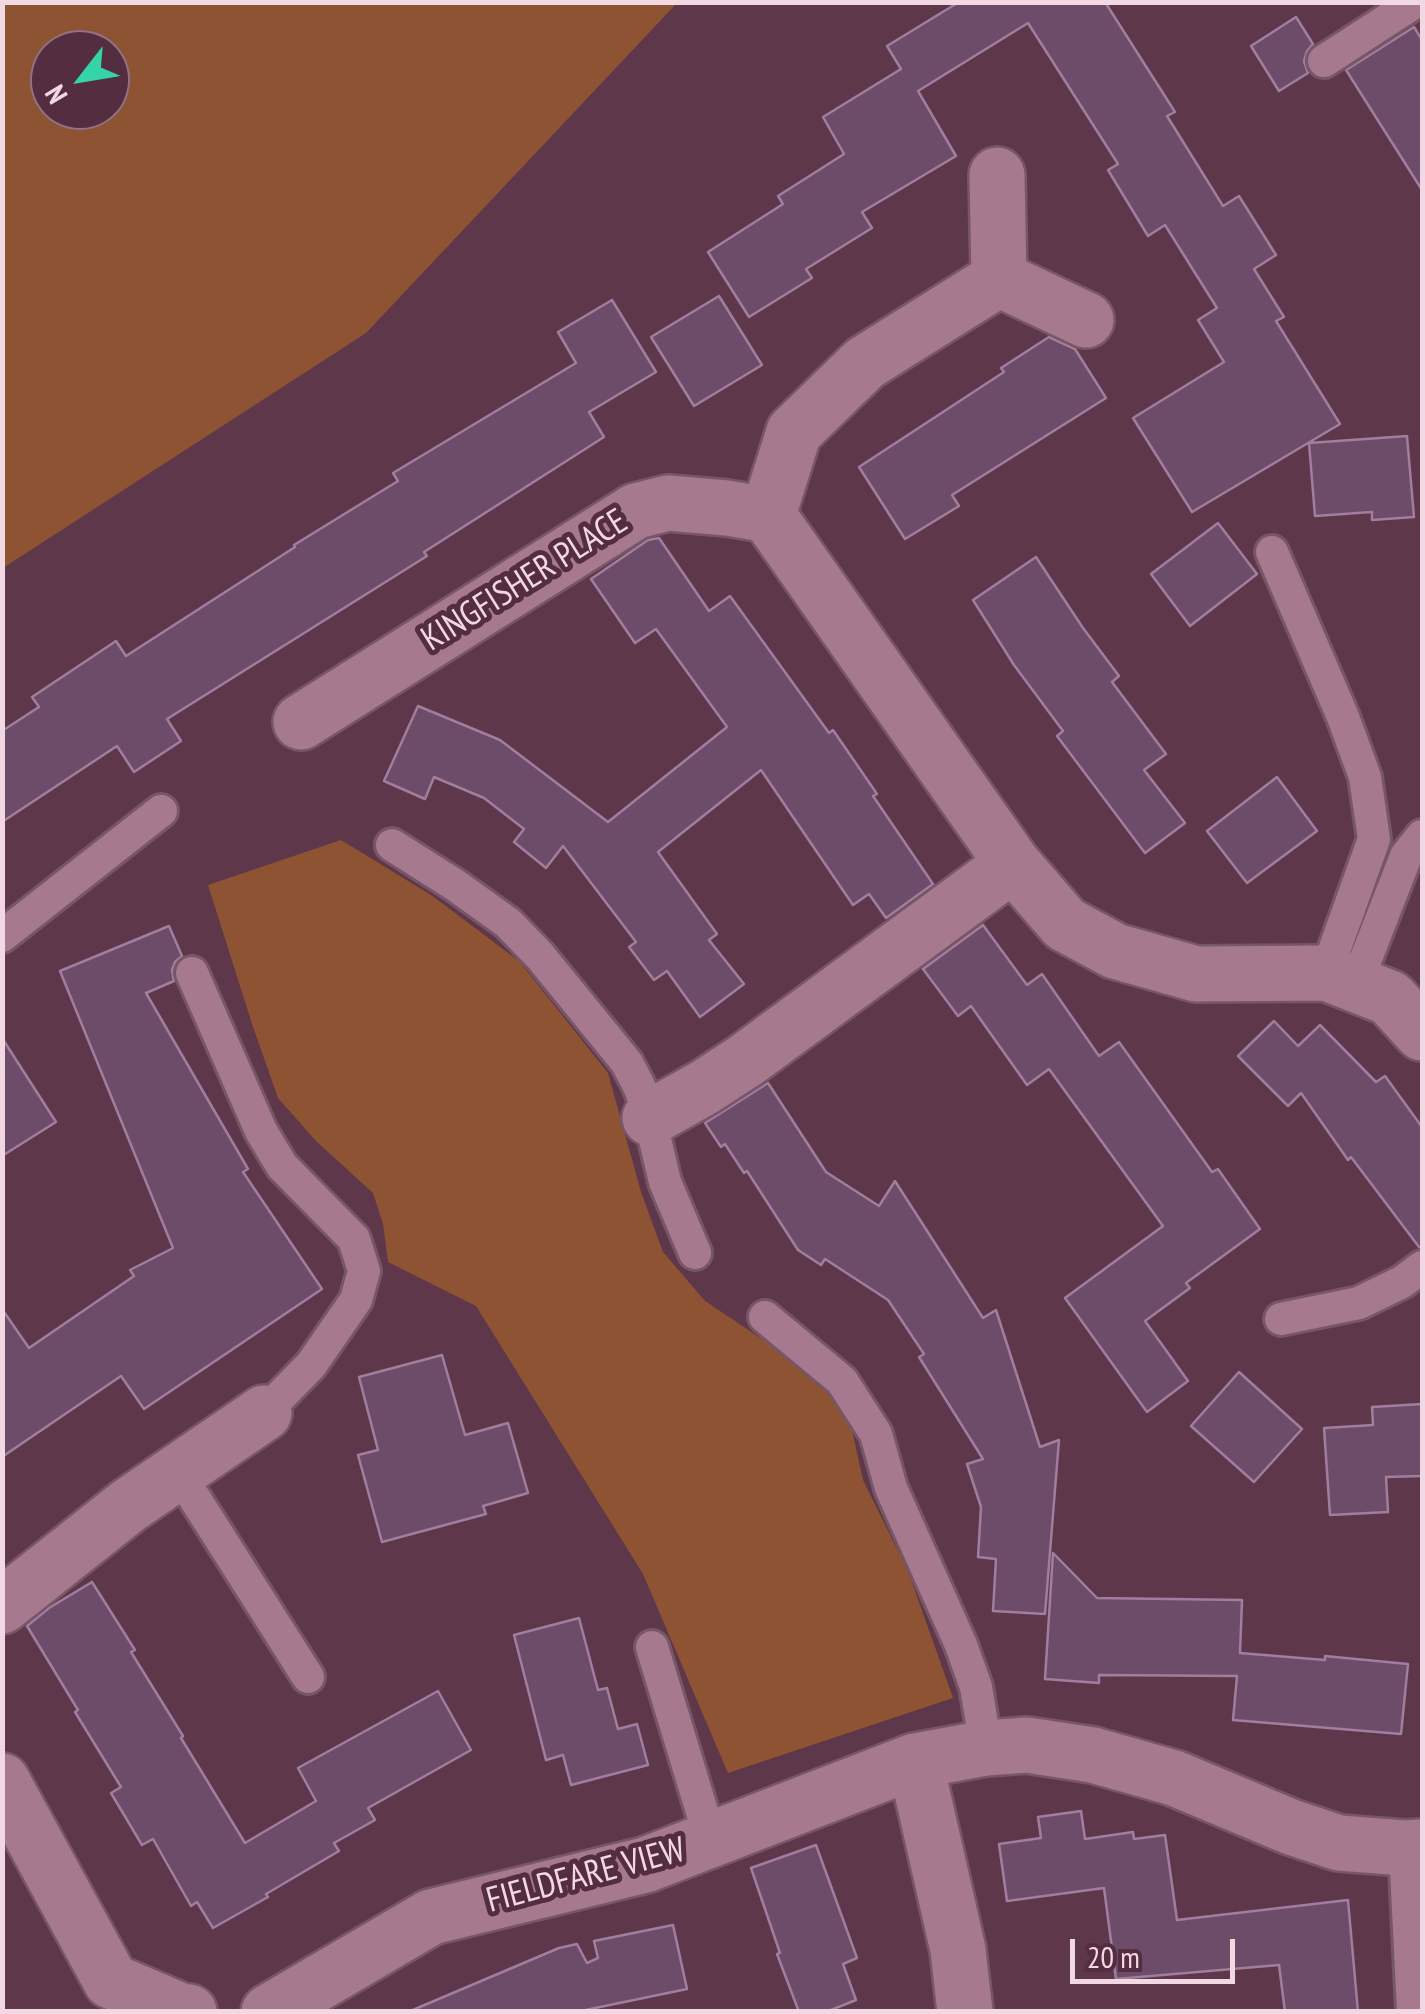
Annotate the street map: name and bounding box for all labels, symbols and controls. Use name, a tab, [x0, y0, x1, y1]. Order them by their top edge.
north arrow	[30, 30, 130, 130]
text: N	[36, 79, 75, 111]
street label: KINGFISHER PLACE	[414, 501, 636, 661]
street label: FIELDFARE VIEW	[482, 1829, 690, 1923]
scale bar	[1075, 1919, 1240, 1981]
text: 20 m	[1087, 1937, 1140, 1976]

